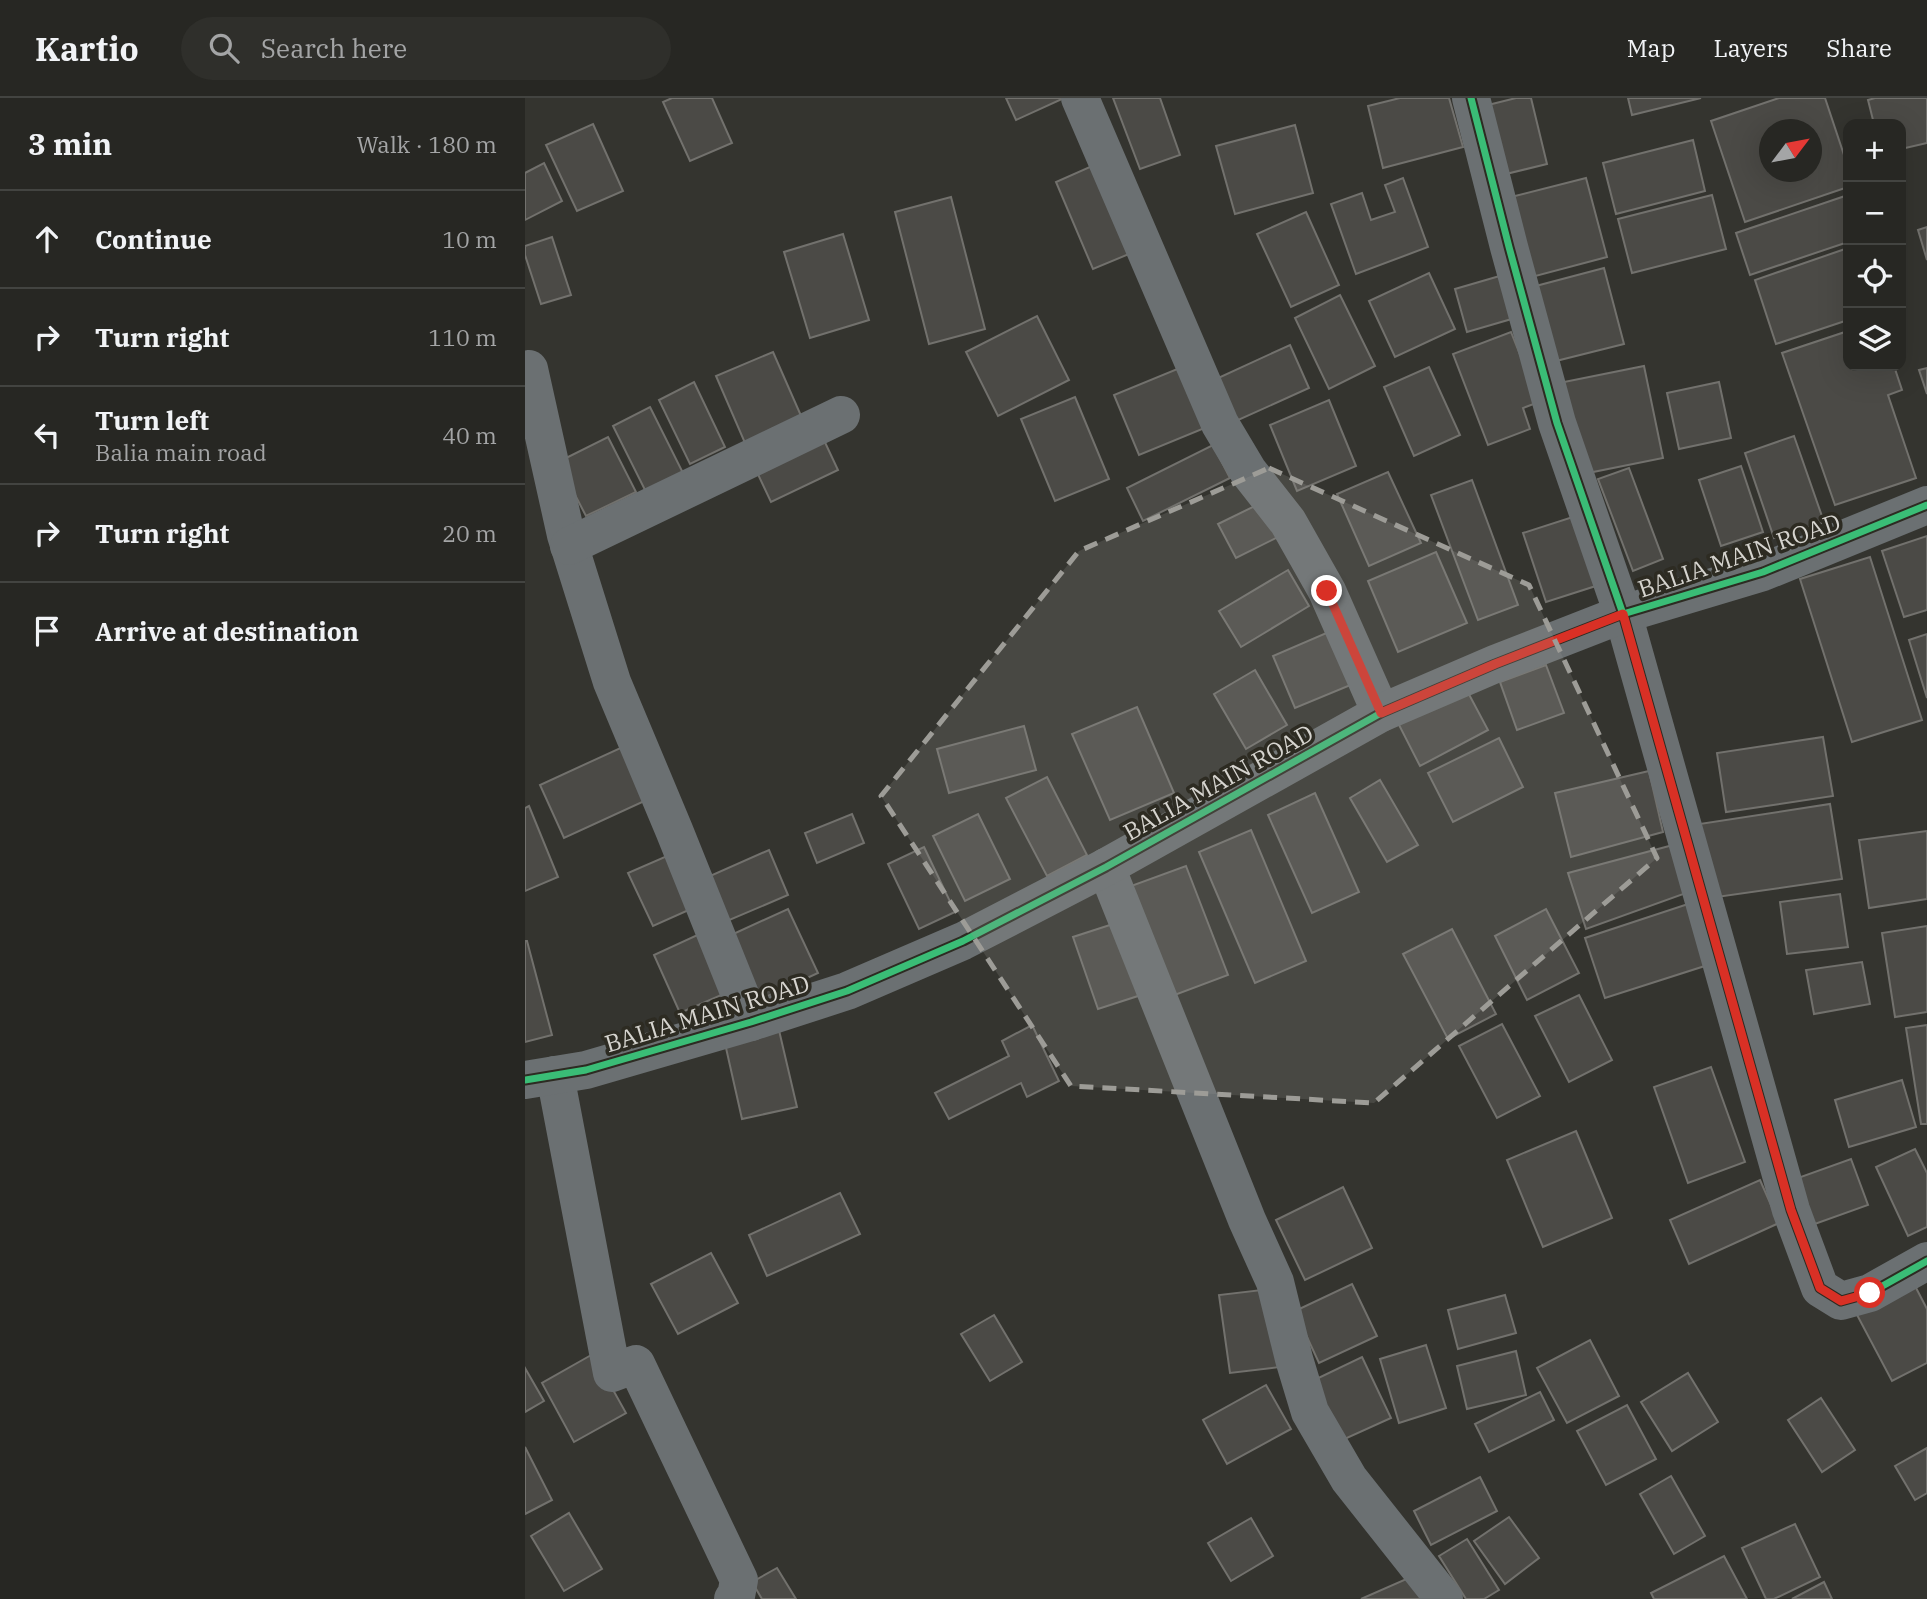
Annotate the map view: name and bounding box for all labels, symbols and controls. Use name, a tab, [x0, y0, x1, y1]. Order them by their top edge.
search box	[181, 17, 671, 80]
text: Kartio	[35, 27, 139, 70]
icon: search	[205, 29, 243, 67]
text: Search here	[261, 31, 407, 65]
text: Map	[1627, 32, 1675, 64]
text: Layers	[1713, 32, 1788, 64]
text: Share	[1826, 32, 1892, 64]
north arrow	[1759, 119, 1822, 182]
map controls	[1843, 119, 1906, 371]
button: +	[1843, 119, 1906, 182]
text: 3 min	[28, 124, 112, 163]
text: Walk · 180 m	[356, 129, 497, 159]
button: −	[1843, 182, 1906, 245]
icon: ahead	[28, 220, 66, 258]
text: Continue	[95, 222, 212, 256]
text: 10 m	[442, 224, 497, 254]
button: locate	[1843, 245, 1906, 308]
button: layers	[1843, 308, 1906, 371]
icon: right	[28, 318, 66, 356]
text: Turn right	[95, 320, 229, 354]
text: 110 m	[428, 322, 497, 352]
text: Turn left	[95, 403, 209, 437]
icon: left	[28, 416, 66, 454]
text: 40 m	[442, 420, 497, 450]
text: Balia main road	[95, 437, 267, 467]
street label: BALIA MAIN ROAD	[1633, 505, 1845, 605]
icon: right	[28, 514, 66, 552]
text: Turn right	[95, 516, 229, 550]
text: 20 m	[442, 518, 497, 548]
route end	[1311, 575, 1342, 606]
icon: arrive	[28, 612, 66, 650]
text: Arrive at destination	[95, 614, 359, 648]
street label: BALIA MAIN ROAD	[1117, 716, 1319, 848]
street label: BALIA MAIN ROAD	[601, 967, 813, 1059]
route start	[1854, 1277, 1885, 1308]

